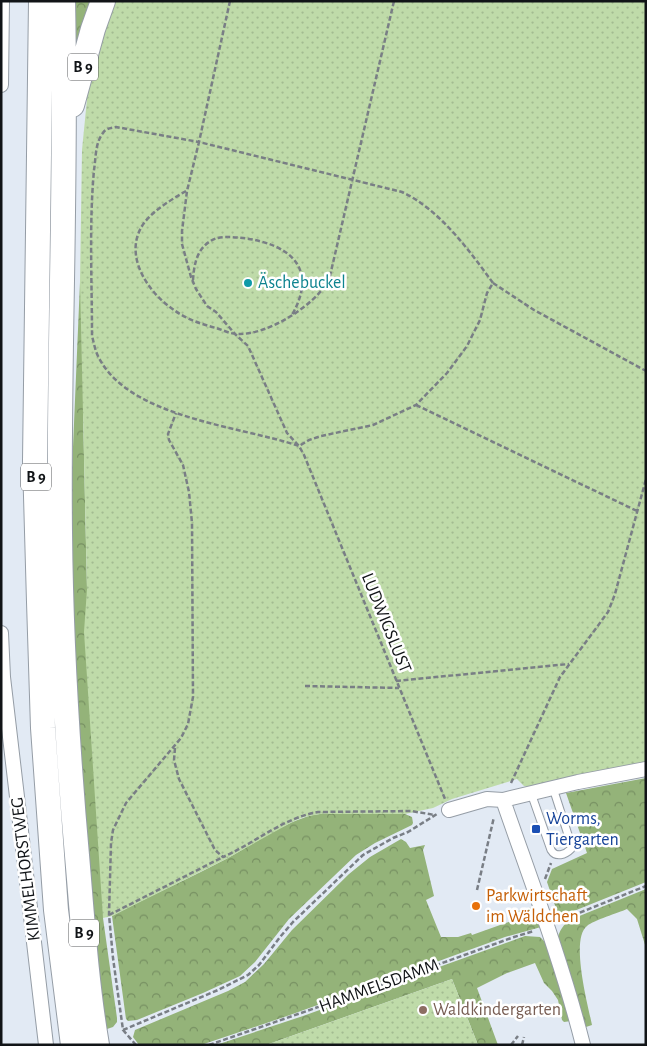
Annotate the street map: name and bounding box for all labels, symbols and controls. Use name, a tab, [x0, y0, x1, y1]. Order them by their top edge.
road number: B 9	[68, 54, 98, 80]
place label: Äschebuckel	[258, 272, 346, 292]
marker: Äschebuckel	[242, 277, 254, 289]
road number: B 9	[21, 464, 51, 491]
street label: LUDWIGSLUST	[358, 571, 414, 676]
street label: KIMMELHORSTWEG	[8, 796, 44, 942]
place label: Worms, Tiergarten	[546, 810, 619, 849]
marker: Worms, Tiergarten	[530, 823, 542, 835]
place label: Parkwirtschaft im Wäldchen	[486, 887, 588, 926]
marker: Parkwirtschaft im Wäldchen	[470, 900, 482, 912]
road number: B 9	[69, 920, 99, 946]
street label: HAMMELSDAMM	[317, 956, 441, 1016]
place label: Waldkindergarten	[433, 1001, 561, 1019]
marker: Waldkindergarten	[417, 1004, 429, 1016]

